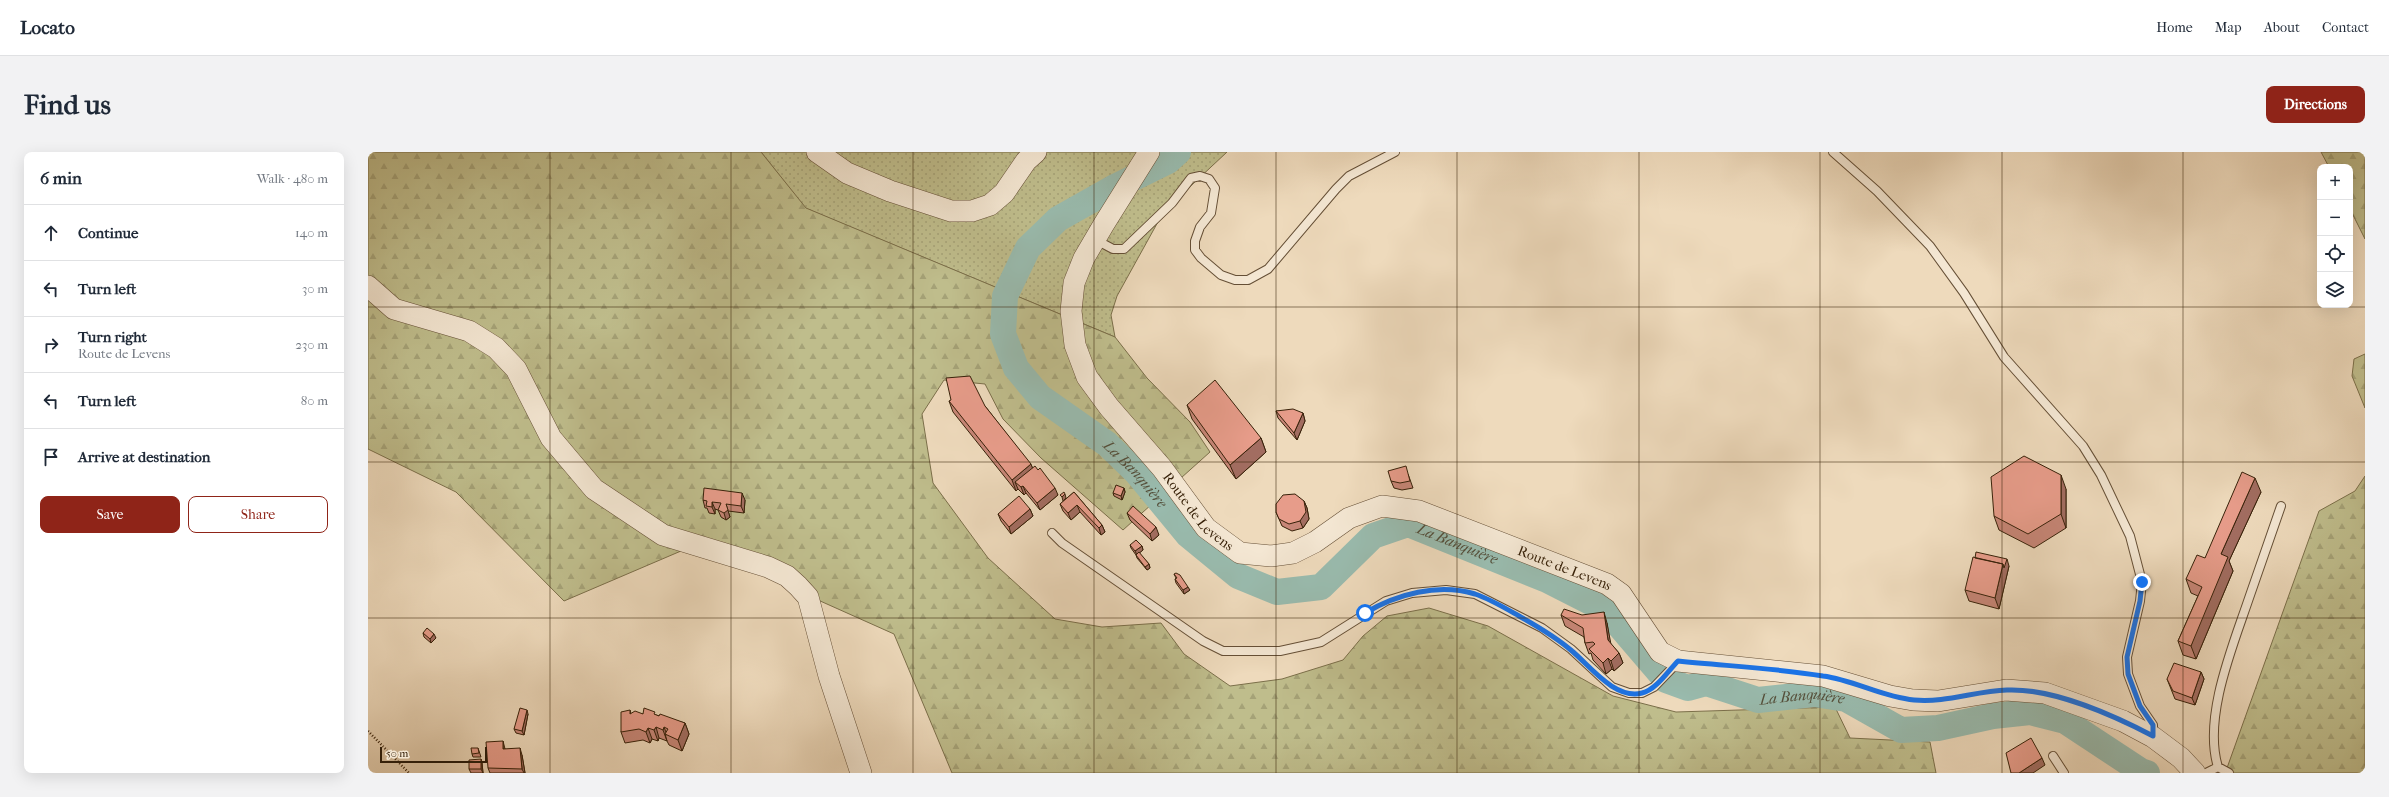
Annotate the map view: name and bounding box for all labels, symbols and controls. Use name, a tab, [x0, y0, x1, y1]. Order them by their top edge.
text: Locato	[20, 17, 75, 39]
text: Home	[2156, 19, 2193, 36]
text: Map	[2215, 19, 2242, 36]
text: About	[2264, 19, 2300, 36]
text: Contact	[2322, 19, 2369, 36]
button: Directions	[2266, 86, 2365, 123]
text: Find us	[24, 88, 111, 121]
map controls	[2317, 164, 2353, 308]
button: +	[2317, 164, 2353, 200]
text: 6 min	[40, 168, 82, 188]
text: Walk · 480 m	[257, 171, 328, 186]
button: −	[2317, 200, 2353, 236]
icon: ahead	[40, 222, 62, 244]
text: Continue	[78, 224, 138, 242]
text: 140 m	[295, 225, 328, 240]
button: locate	[2317, 236, 2353, 272]
button: layers	[2317, 272, 2353, 308]
icon: left	[40, 278, 62, 300]
text: Turn left	[78, 280, 136, 298]
text: 30 m	[302, 281, 328, 296]
text: Turn right	[78, 328, 147, 346]
icon: right	[40, 334, 62, 356]
text: 230 m	[295, 337, 328, 352]
text: Route de Levens	[78, 346, 170, 361]
icon: left	[40, 390, 62, 412]
text: Turn left	[78, 392, 136, 410]
text: 80 m	[301, 393, 328, 408]
water label: La Banquière	[1099, 436, 1171, 512]
icon: arrive	[40, 446, 62, 468]
text: Arrive at destination	[78, 448, 210, 466]
street label: Route de Levens	[1159, 469, 1237, 554]
button: Save	[40, 496, 180, 533]
button: Share	[188, 496, 328, 533]
water label: La Banquière	[1414, 519, 1501, 569]
street label: Route de Levens	[1515, 542, 1616, 594]
route end	[2133, 573, 2151, 591]
route start	[1356, 604, 1374, 622]
water label: La Banquière	[1758, 685, 1847, 709]
scale bar	[380, 745, 487, 764]
text: 50 m	[386, 747, 408, 760]

